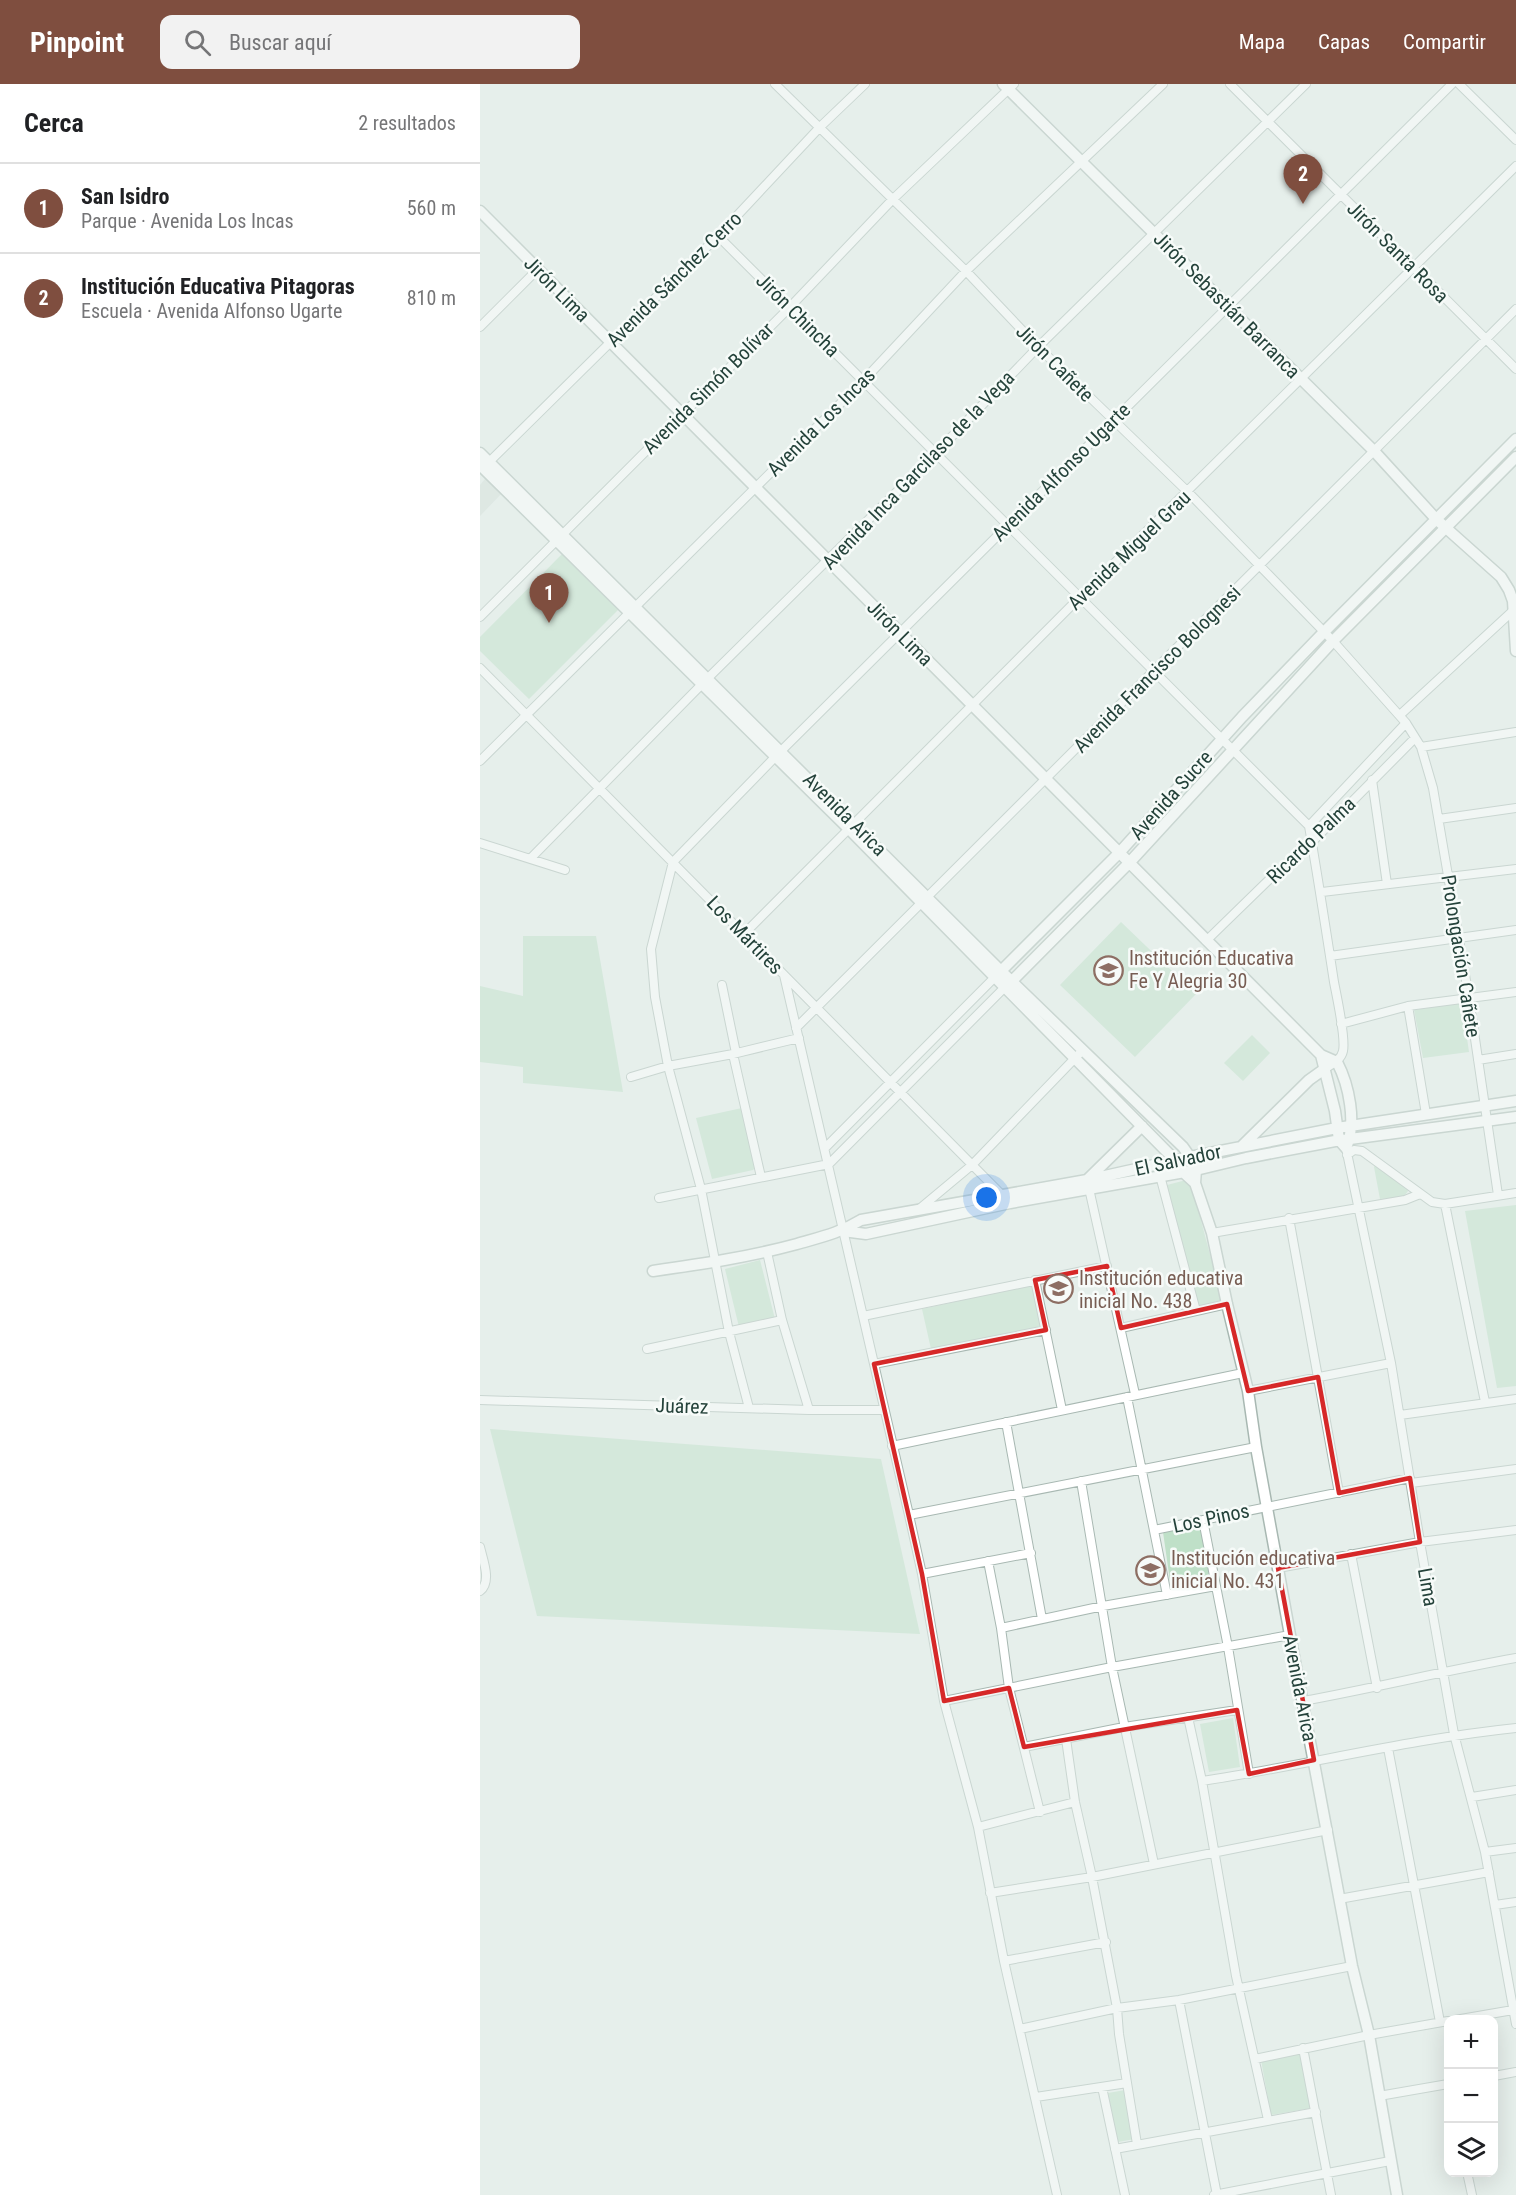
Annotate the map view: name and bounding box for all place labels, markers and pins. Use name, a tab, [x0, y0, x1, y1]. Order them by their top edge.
pin: 2	[1284, 154, 1322, 204]
pin: 1	[530, 574, 568, 623]
place label: Institución Educativa Fe Y Alegria 30	[1129, 946, 1294, 993]
school or university icon: Institución Educativa Fe Y Alegria 30	[1092, 954, 1124, 986]
place label: Institución educativa inicial No. 438	[1079, 1266, 1243, 1313]
school or university icon: Institución educativa inicial No. 438	[1042, 1273, 1074, 1305]
place label: Institución educativa inicial No. 431	[1171, 1546, 1335, 1593]
school or university icon: Institución educativa inicial No. 431	[1134, 1554, 1166, 1586]

